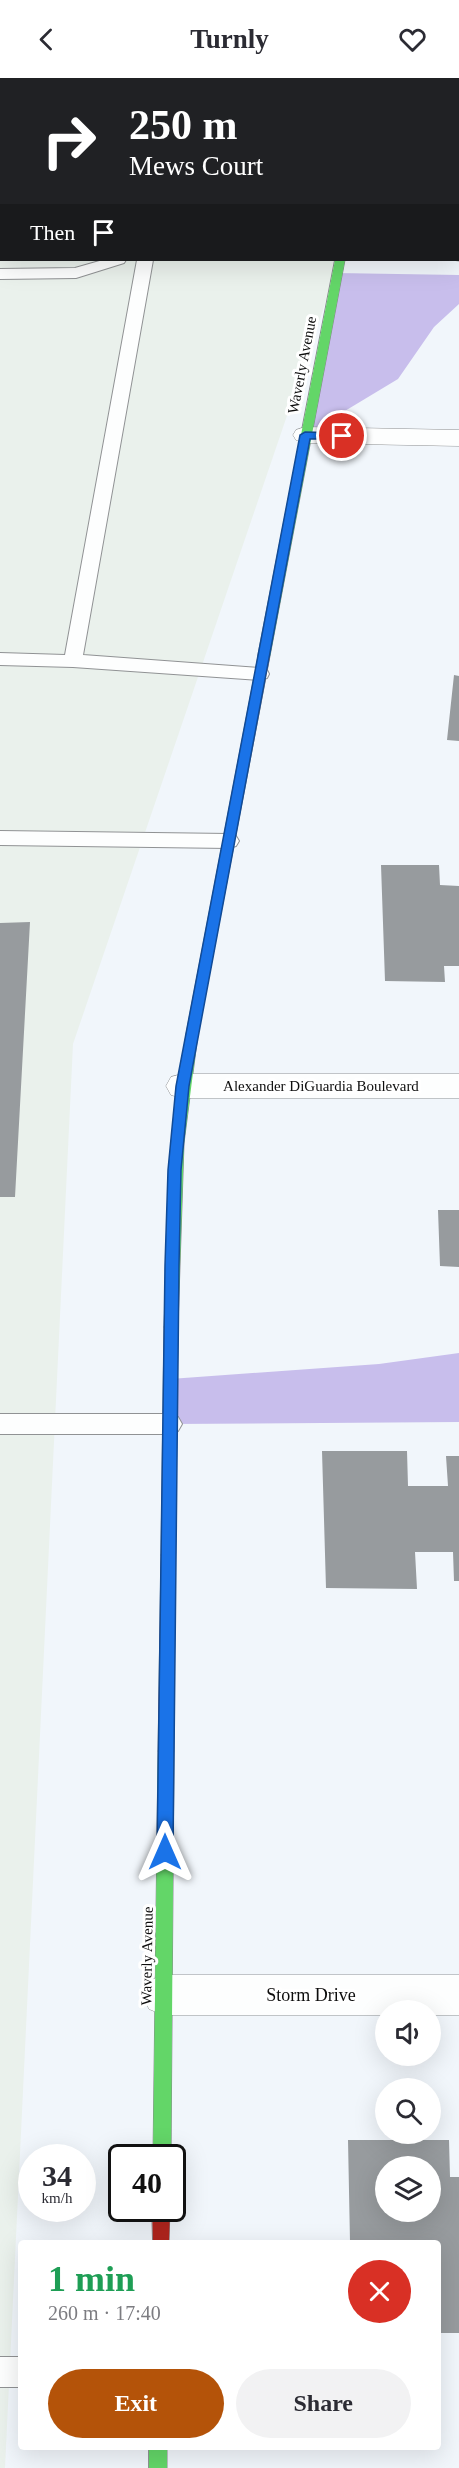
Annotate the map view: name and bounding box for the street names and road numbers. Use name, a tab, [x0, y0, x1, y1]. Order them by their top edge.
street label: Waverly Avenue	[285, 315, 319, 415]
street label: Alexander DiGuardia Boulevard	[223, 1078, 419, 1094]
street label: Waverly Avenue	[138, 1906, 156, 2006]
street label: Storm Drive	[266, 1985, 356, 2005]

